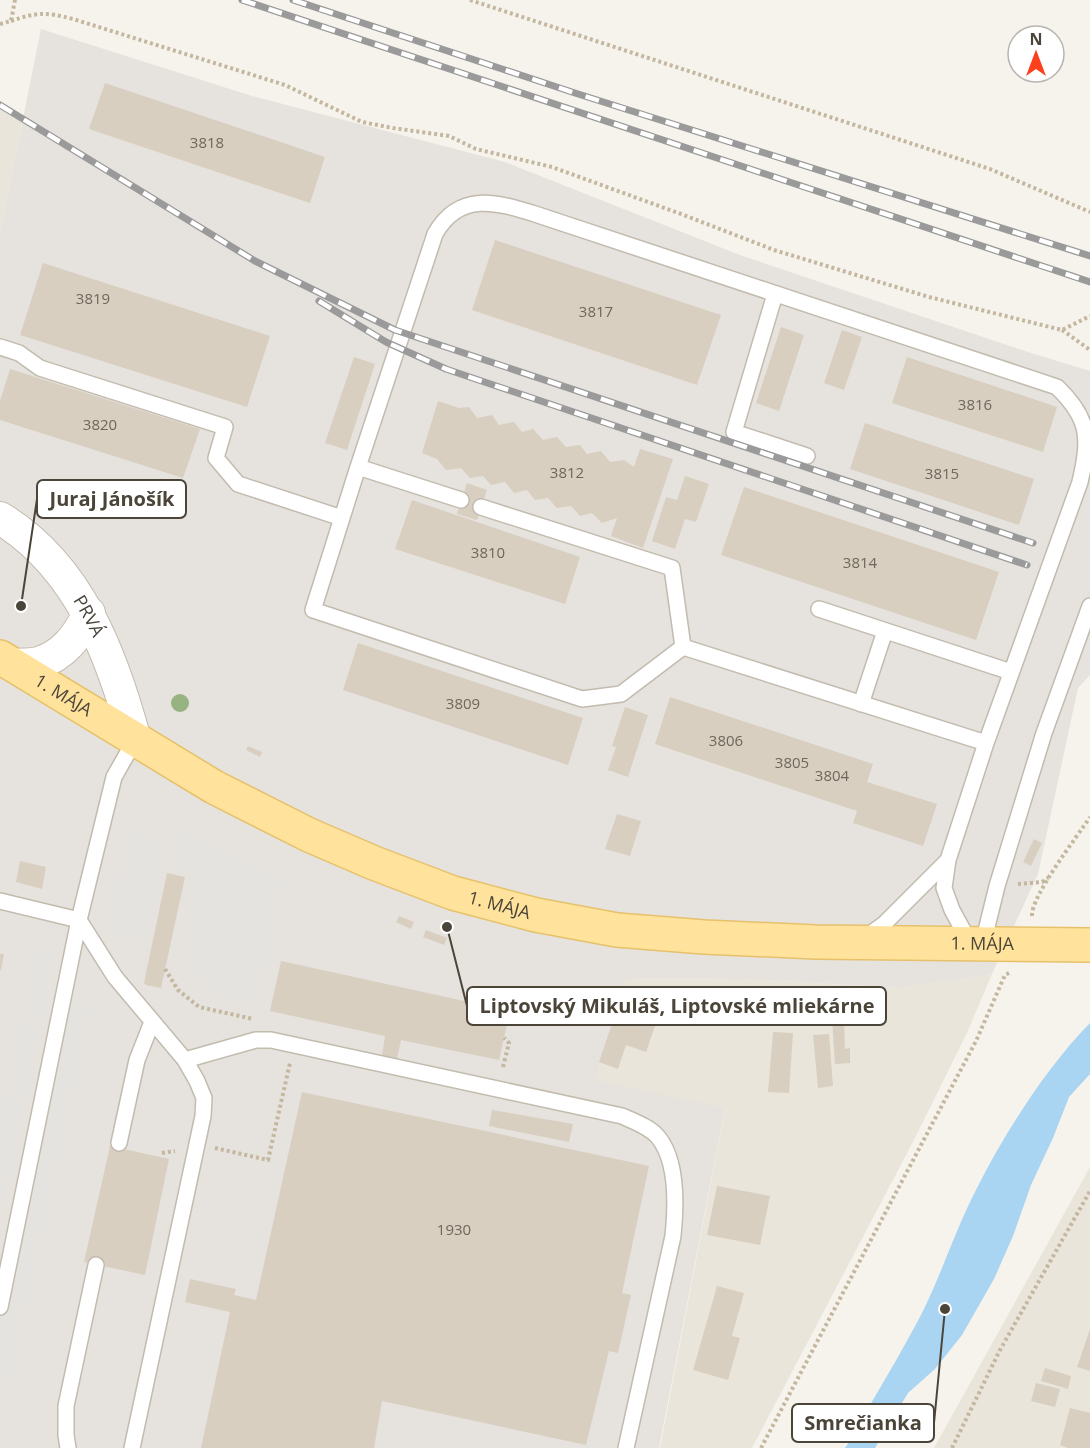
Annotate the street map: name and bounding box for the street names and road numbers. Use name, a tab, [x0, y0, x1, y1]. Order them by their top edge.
street label: PRVÁ	[69, 590, 111, 641]
street label: 1. MÁJA	[30, 668, 98, 722]
street label: 1. MÁJA	[466, 885, 534, 924]
street label: 1. MÁJA	[950, 930, 1015, 955]

